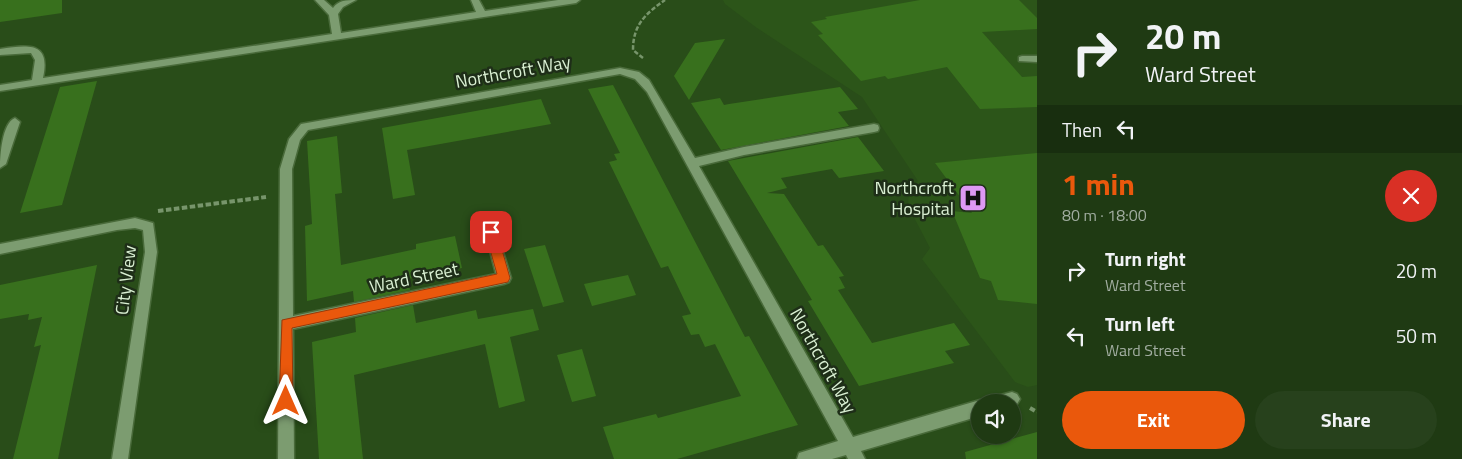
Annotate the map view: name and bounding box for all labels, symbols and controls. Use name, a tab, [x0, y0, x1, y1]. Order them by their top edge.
text: 20 m	[1145, 9, 1221, 63]
icon: right	[1062, 20, 1127, 85]
street label: Northcroft Way	[453, 48, 573, 95]
text: Ward Street	[1145, 57, 1256, 91]
text: Then	[1062, 115, 1102, 144]
icon: left	[1112, 115, 1140, 143]
text: 1 min	[1062, 161, 1135, 207]
button: close	[1385, 170, 1437, 222]
place label: Northcroft Hospital	[875, 174, 955, 222]
hospital icon: Northcroft Hospital	[958, 183, 988, 213]
text: 80 m · 18:00	[1062, 203, 1147, 227]
pin	[470, 211, 512, 253]
icon: arrive	[477, 218, 505, 246]
street label: City View	[108, 243, 143, 316]
text: Turn right	[1105, 244, 1186, 273]
street label: Ward Street	[367, 255, 462, 300]
text: 20 m	[1396, 256, 1437, 285]
icon: right	[1062, 257, 1090, 285]
text: Ward Street	[1105, 273, 1186, 297]
street label: Northcroft Way	[783, 303, 864, 419]
text: Turn left	[1105, 309, 1175, 338]
text: 50 m	[1396, 321, 1437, 350]
icon: left	[1062, 322, 1090, 350]
text: Ward Street	[1105, 338, 1186, 362]
position arrow	[259, 374, 311, 426]
button: Exit	[1062, 391, 1245, 449]
button: Share	[1255, 391, 1437, 449]
map controls	[971, 394, 1021, 444]
button: sound	[971, 394, 1021, 444]

